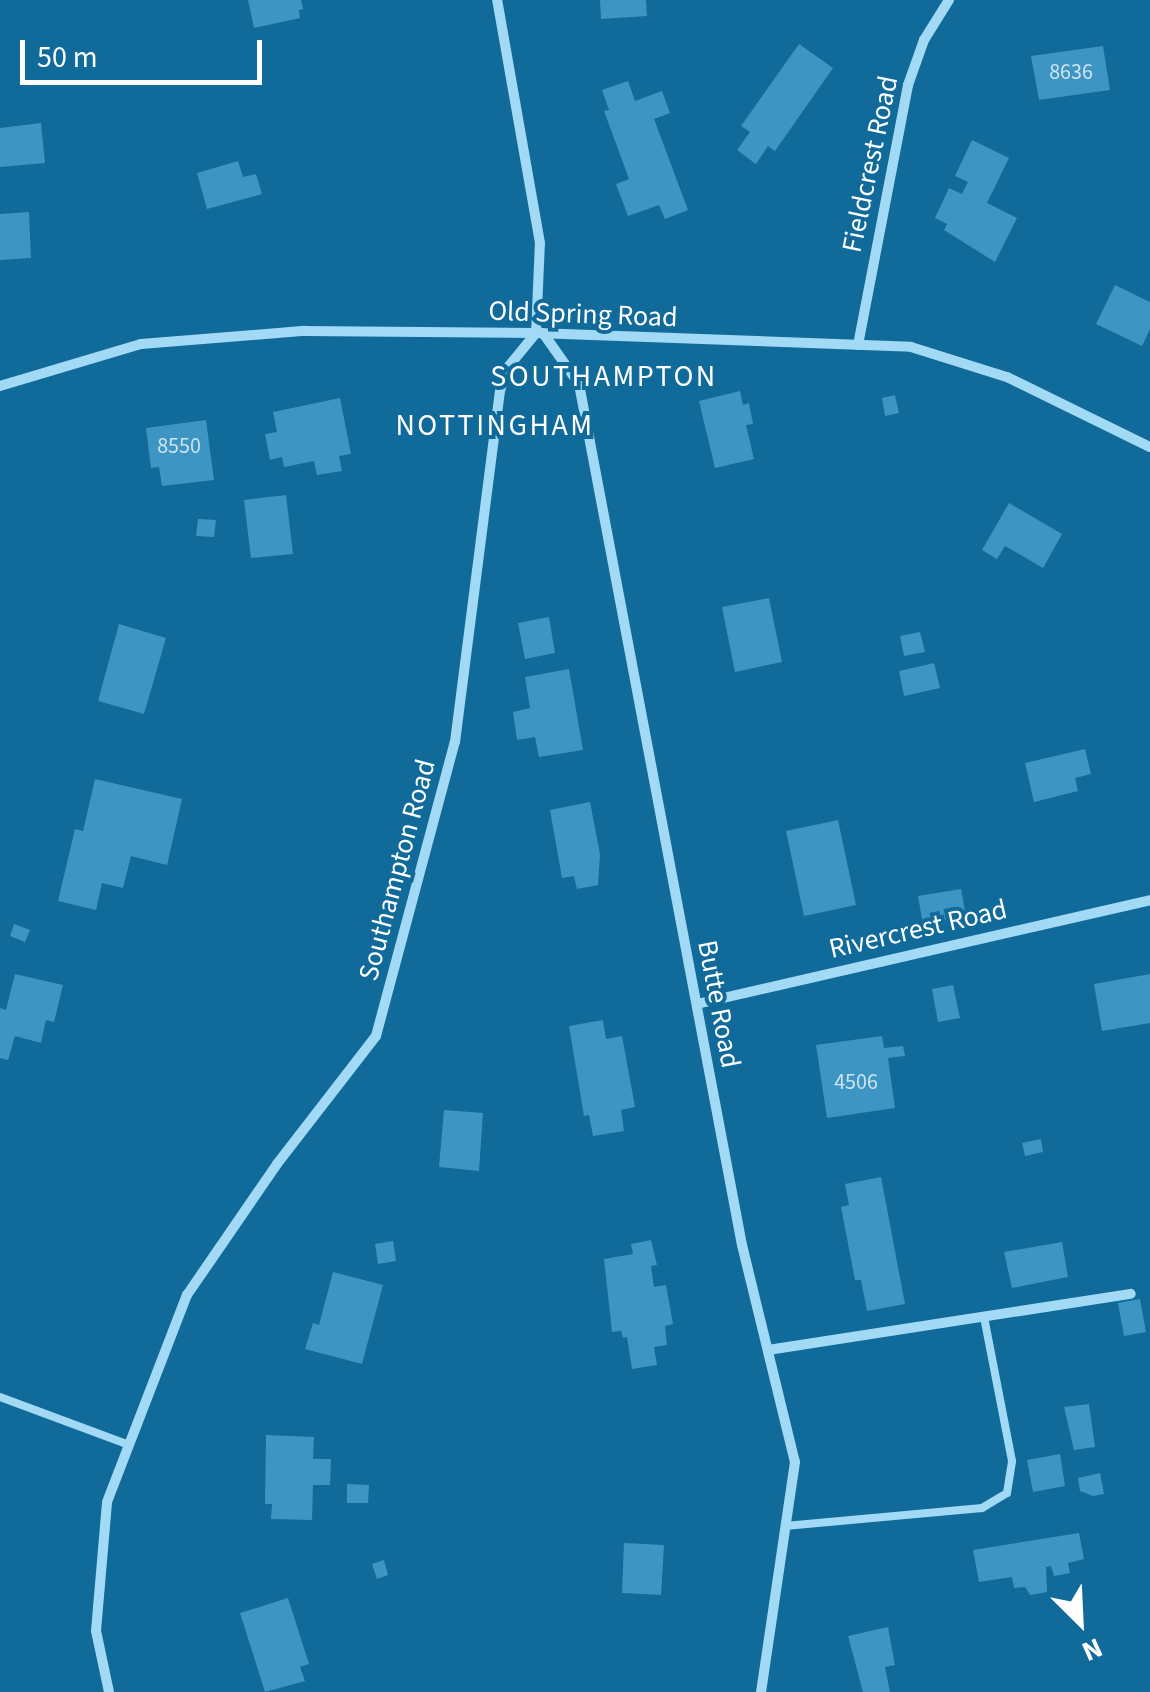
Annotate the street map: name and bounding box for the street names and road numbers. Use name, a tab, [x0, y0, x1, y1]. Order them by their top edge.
street label: Fieldcrest Road	[835, 73, 905, 255]
street label: Old Spring Road	[488, 294, 678, 334]
street label: Southampton Road	[351, 756, 443, 984]
street label: Rivercrest Road	[826, 892, 1010, 966]
street label: Butte Road	[690, 937, 748, 1071]

